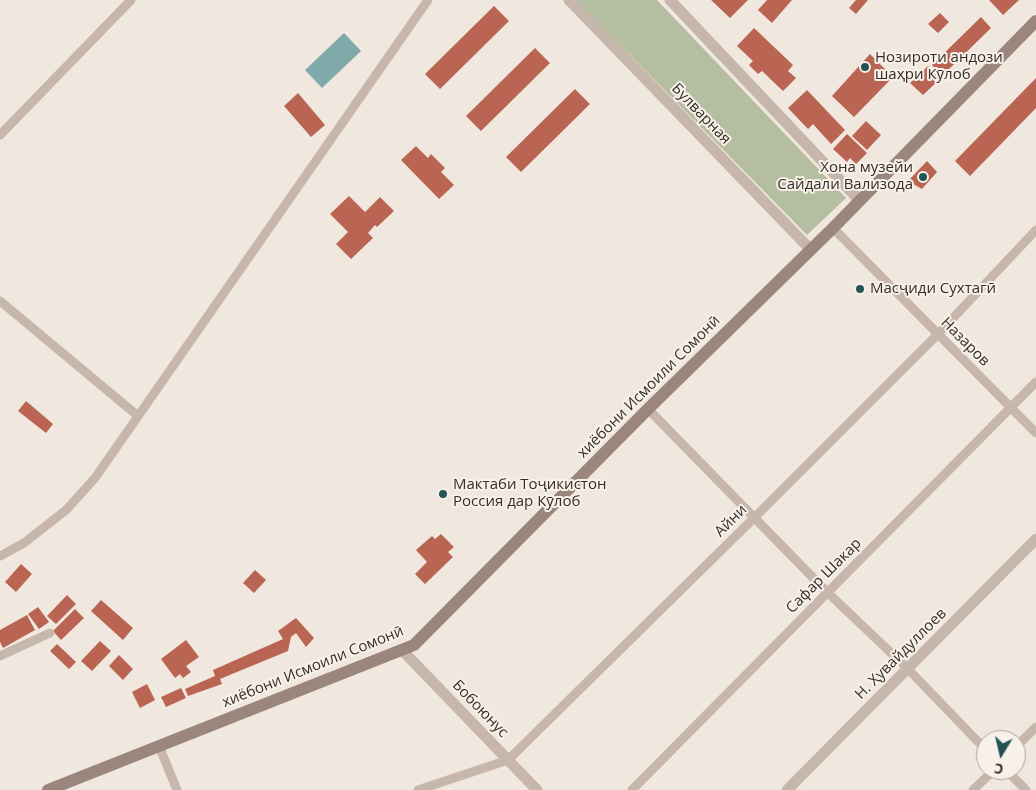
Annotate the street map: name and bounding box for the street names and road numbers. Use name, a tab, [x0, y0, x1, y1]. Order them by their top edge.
street label: Булварная	[668, 80, 734, 148]
street label: хиёбони Исмоили Сомонӣ	[574, 312, 724, 462]
street label: Назаров	[937, 314, 993, 370]
street label: Айни	[711, 501, 751, 541]
street label: Сафар Шакар	[783, 535, 865, 617]
street label: Н. Ҳувайдуллоев	[852, 605, 950, 703]
street label: хиёбони Исмоили Сомонӣ	[220, 622, 406, 712]
street label: Бобоюнус	[448, 677, 512, 741]

